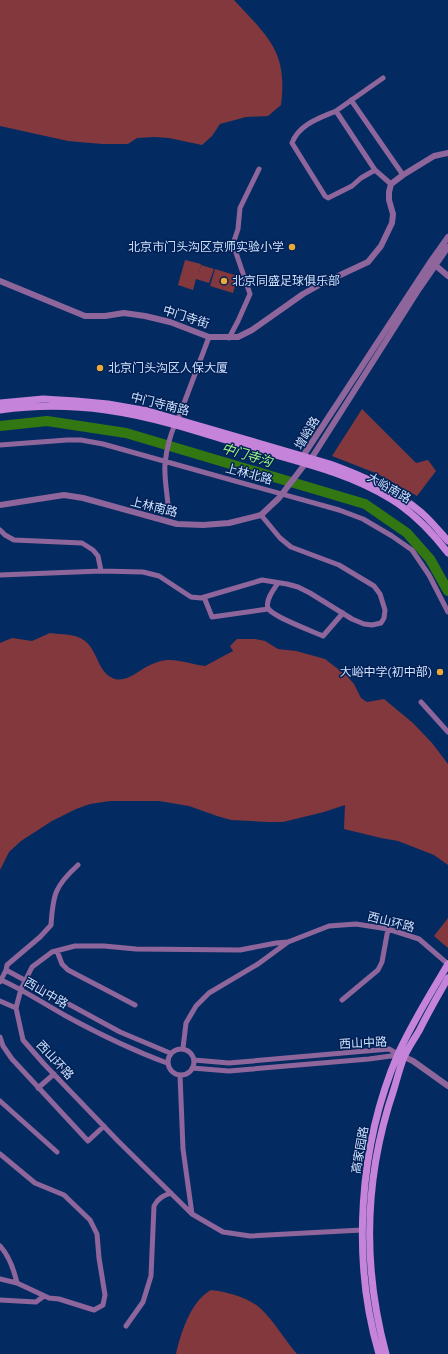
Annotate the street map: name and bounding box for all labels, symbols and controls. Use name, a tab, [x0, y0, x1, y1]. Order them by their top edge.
place label: 北京市门头沟区京师实验小学	[128, 240, 284, 254]
marker: 北京市门头沟区京师实验小学	[287, 242, 297, 252]
place label: 北京同盛足球俱乐部	[232, 274, 340, 288]
marker: 北京同盛足球俱乐部	[219, 276, 229, 286]
street label: 中门寺街	[161, 303, 211, 331]
place label: 北京门头沟区人保大厦	[108, 361, 228, 375]
marker: 北京门头沟区人保大厦	[95, 363, 105, 373]
street label: 中门寺南路	[129, 390, 191, 418]
street label: 增峪路	[292, 414, 322, 452]
water label: 中门寺沟	[220, 440, 276, 470]
street label: 上林北路	[224, 461, 274, 487]
street label: 大峪南路	[365, 470, 413, 506]
street label: 上林南路	[129, 494, 179, 520]
place label: 大峪中学(初中部)	[340, 665, 432, 679]
marker: 大峪中学(初中部)	[435, 667, 445, 677]
street label: 西山环路	[366, 909, 416, 935]
street label: 西山中路	[22, 975, 70, 1011]
street label: 西山中路	[339, 1035, 387, 1051]
street label: 西山环路	[34, 1038, 76, 1082]
street label: 高家园路	[349, 1125, 371, 1175]

